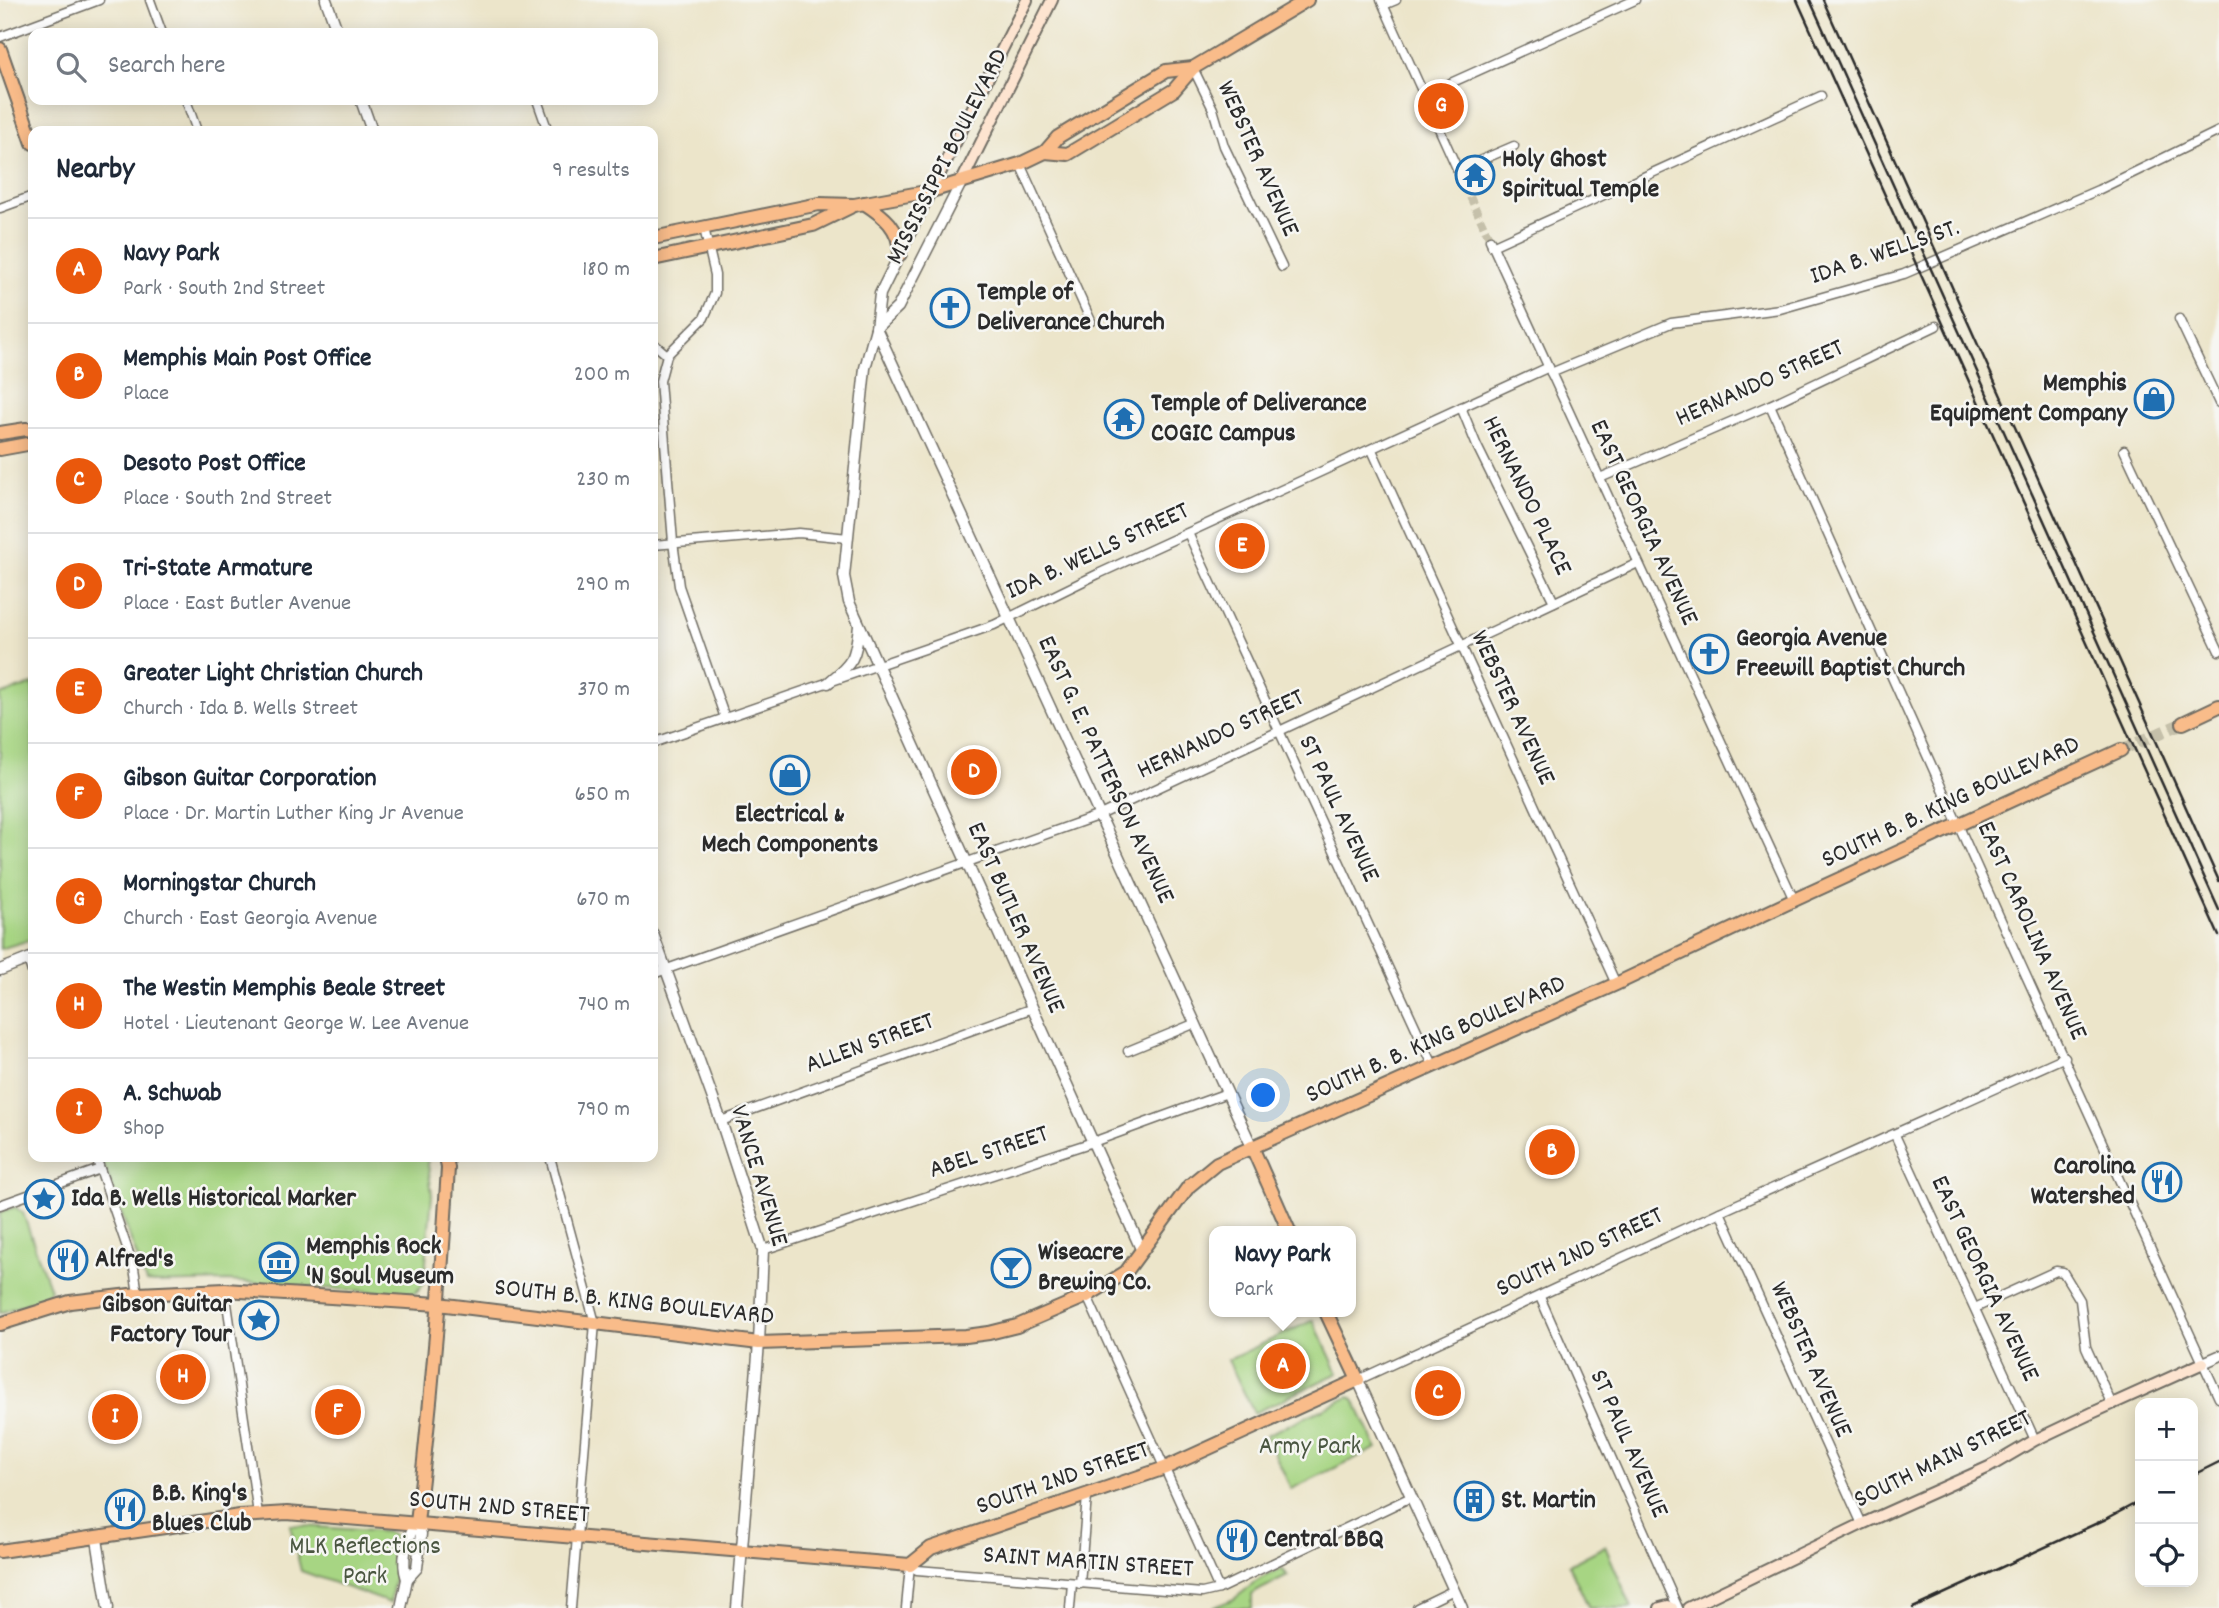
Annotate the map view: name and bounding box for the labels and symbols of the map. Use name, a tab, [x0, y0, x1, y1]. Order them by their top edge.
street label: MISSISSIPPI BOULEVARD	[878, 43, 1018, 271]
street label: WEBSTER AVENUE	[1206, 75, 1308, 243]
pin: G	[1418, 80, 1464, 132]
place label: Holy Ghost Spiritual Temple	[1502, 142, 1659, 209]
temple icon: Holy Ghost Spiritual Temple	[1454, 154, 1496, 196]
street label: IDA B. WELLS ST.	[1805, 210, 1965, 296]
place label: Temple of Deliverance Church	[977, 275, 1165, 342]
church icon: Temple of Deliverance Church	[929, 287, 971, 329]
street label: HERNANDO STREET	[1670, 330, 1851, 438]
place label: Memphis Equipment Company	[1930, 366, 2128, 433]
shop icon: Memphis Equipment Company	[2133, 378, 2175, 420]
place label: Temple of Deliverance COGIC Campus	[1151, 386, 1367, 453]
temple icon: Temple of Deliverance COGIC Campus	[1103, 398, 1145, 440]
street label: HERNANDO PLACE	[1471, 410, 1581, 582]
street label: EAST GEORGIA AVENUE	[1579, 414, 1707, 632]
street label: IDA B. WELLS STREET	[1000, 493, 1196, 611]
pin: E	[1219, 520, 1265, 572]
place label: Georgia Avenue Freewill Baptist Church	[1736, 621, 1965, 688]
street label: WEBSTER AVENUE	[1460, 624, 1564, 792]
street label: EAST G. E. PATTERSON AVENUE	[1027, 630, 1183, 910]
church icon: Georgia Avenue Freewill Baptist Church	[1688, 633, 1730, 675]
street label: HERNANDO STREET	[1131, 680, 1311, 790]
street label: SOUTH B. B. KING BOULEVARD	[1816, 727, 2086, 879]
street label: ST PAUL AVENUE	[1288, 729, 1388, 889]
pin: D	[951, 746, 997, 798]
shop icon: Electrical & Mech Components	[769, 754, 811, 796]
place label: Electrical & Mech Components	[702, 797, 878, 864]
street label: EAST BUTLER AVENUE	[956, 816, 1074, 1020]
street label: EAST CAROLINA AVENUE	[1966, 816, 2096, 1046]
street label: SOUTH B. B. KING BOULEVARD	[1300, 966, 1572, 1114]
street label: ALLEN STREET	[800, 1003, 940, 1084]
your location	[1246, 1078, 1280, 1112]
street label: VANCE AVENUE	[719, 1101, 797, 1251]
street label: ABEL STREET	[925, 1116, 1054, 1190]
pin: B	[1529, 1126, 1575, 1178]
place label: Carolina Watershed	[2031, 1149, 2136, 1216]
restaurant icon: Carolina Watershed	[2141, 1161, 2183, 1203]
street label: EAST GEORGIA AVENUE	[1920, 1170, 2048, 1388]
place icon: Ida B. Wells Historical Marker	[23, 1178, 65, 1220]
place label: Ida B. Wells Historical Marker	[71, 1181, 356, 1218]
street label: SOUTH 2ND STREET	[1490, 1198, 1670, 1308]
place label: Memphis Rock 'N Soul Museum	[306, 1229, 454, 1296]
place label: Wiseacre Brewing Co.	[1038, 1235, 1151, 1302]
restaurant icon: Alfred's	[47, 1239, 89, 1281]
museum icon: Memphis Rock 'N Soul Museum	[258, 1241, 300, 1283]
place label: Alfred's	[95, 1242, 174, 1279]
bar icon: Wiseacre Brewing Co.	[990, 1247, 1032, 1289]
street label: SOUTH B. B. KING BOULEVARD	[492, 1270, 776, 1336]
street label: WEBSTER AVENUE	[1759, 1276, 1861, 1444]
place label: Gibson Guitar Factory Tour	[102, 1287, 232, 1354]
place icon: Gibson Guitar Factory Tour	[238, 1299, 280, 1341]
pin: A	[1260, 1340, 1306, 1392]
pin: H	[160, 1351, 206, 1403]
street label: ST PAUL AVENUE	[1579, 1364, 1677, 1524]
pin: C	[1415, 1367, 1461, 1419]
pin: F	[315, 1386, 361, 1438]
pin: I	[92, 1391, 138, 1443]
street label: SOUTH MAIN STREET	[1848, 1401, 2039, 1519]
park label: Army Park	[1259, 1429, 1361, 1466]
street label: SOUTH 2ND STREET	[972, 1432, 1155, 1526]
place label: B.B. King's Blues Club	[152, 1476, 252, 1543]
building icon: St. Martin	[1453, 1480, 1495, 1522]
street label: SOUTH 2ND STREET	[407, 1482, 591, 1534]
place label: St. Martin	[1501, 1483, 1596, 1520]
restaurant icon: B.B. King's Blues Club	[104, 1488, 146, 1530]
restaurant icon: Central BBQ	[1216, 1519, 1258, 1561]
place label: Central BBQ	[1264, 1522, 1384, 1559]
park label: MLK Reflections Park	[289, 1529, 441, 1596]
street label: SAINT MARTIN STREET	[982, 1537, 1195, 1589]

